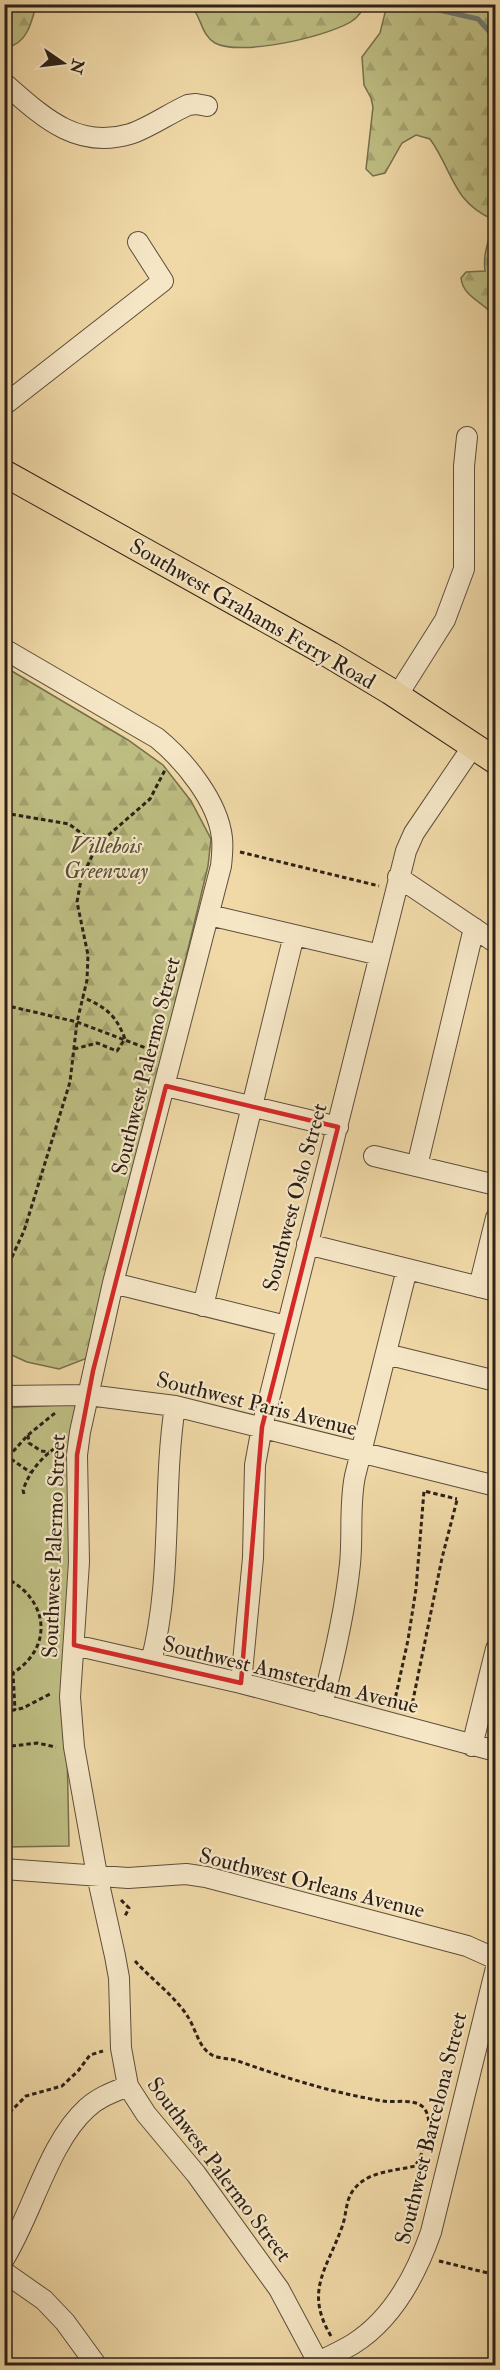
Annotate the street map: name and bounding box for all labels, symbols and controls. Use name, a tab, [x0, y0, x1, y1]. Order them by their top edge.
north arrow	[33, 33, 93, 93]
text: N	[65, 56, 88, 76]
street label: Southwest Grahams Ferry Road	[125, 532, 381, 696]
park label: Villebois Greenway	[64, 832, 148, 885]
street label: Southwest Palermo Street	[105, 954, 187, 1178]
street label: Southwest Oslo Street	[256, 1100, 334, 1294]
street label: Southwest Paris Avenue	[154, 1365, 360, 1442]
street label: Southwest Palermo Street	[36, 1434, 72, 1658]
street label: Southwest Amsterdam Avenue	[160, 1630, 422, 1720]
street label: Southwest Orleans Avenue	[196, 1841, 427, 1925]
street label: Southwest Barcelona Street	[389, 2009, 473, 2247]
street label: Southwest Palermo Street	[141, 2072, 298, 2267]

